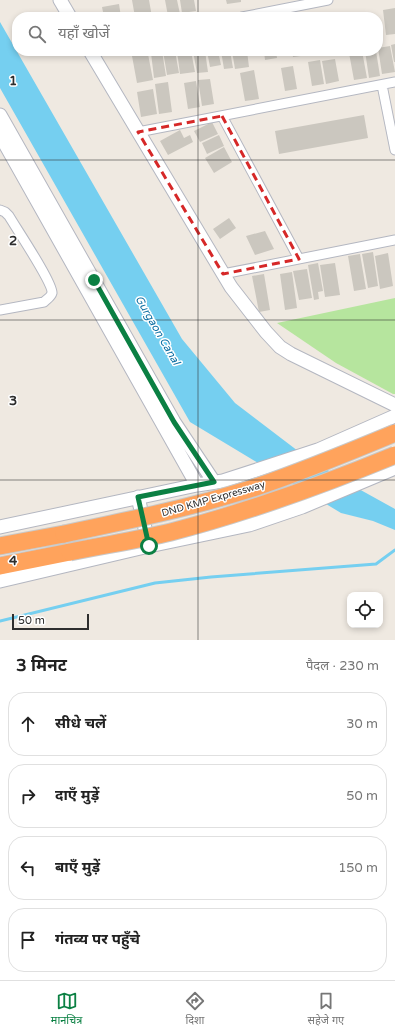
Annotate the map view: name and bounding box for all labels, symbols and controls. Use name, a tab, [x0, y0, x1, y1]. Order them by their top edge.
search box	[12, 12, 383, 56]
icon: search	[26, 23, 48, 45]
text: यहाँ खोजें	[58, 24, 110, 42]
text: 1	[9, 73, 17, 89]
text: 2	[9, 233, 17, 249]
route end	[85, 271, 103, 289]
water label: Gurgaon Canal	[132, 293, 183, 368]
text: 3	[9, 393, 17, 409]
street label: DND KMP Expressway	[160, 478, 267, 519]
route start	[140, 537, 158, 555]
text: 4	[9, 553, 18, 569]
map controls	[347, 592, 383, 628]
button: locate	[347, 592, 383, 628]
scale bar	[12, 612, 89, 631]
text: 50 m	[18, 614, 45, 627]
text: 3 मिनट	[16, 655, 67, 676]
text: पैदल · 230 m	[306, 658, 379, 674]
icon: ahead	[17, 713, 39, 735]
text: सीधे चलें	[55, 714, 106, 732]
text: 30 m	[346, 716, 378, 732]
icon: right	[17, 785, 39, 807]
text: दाएँ मुड़ें	[55, 786, 99, 804]
text: 50 m	[346, 788, 378, 804]
icon: left	[17, 857, 39, 879]
text: बाएँ मुड़ें	[55, 858, 100, 876]
text: 150 m	[338, 860, 378, 876]
icon: arrive	[17, 929, 39, 951]
text: गंतव्य पर पहुँचे	[55, 930, 140, 948]
tab: मानचित्र	[51, 990, 82, 1028]
tab: दिशा	[184, 990, 206, 1028]
tab: सहेजे गए	[308, 990, 344, 1028]

